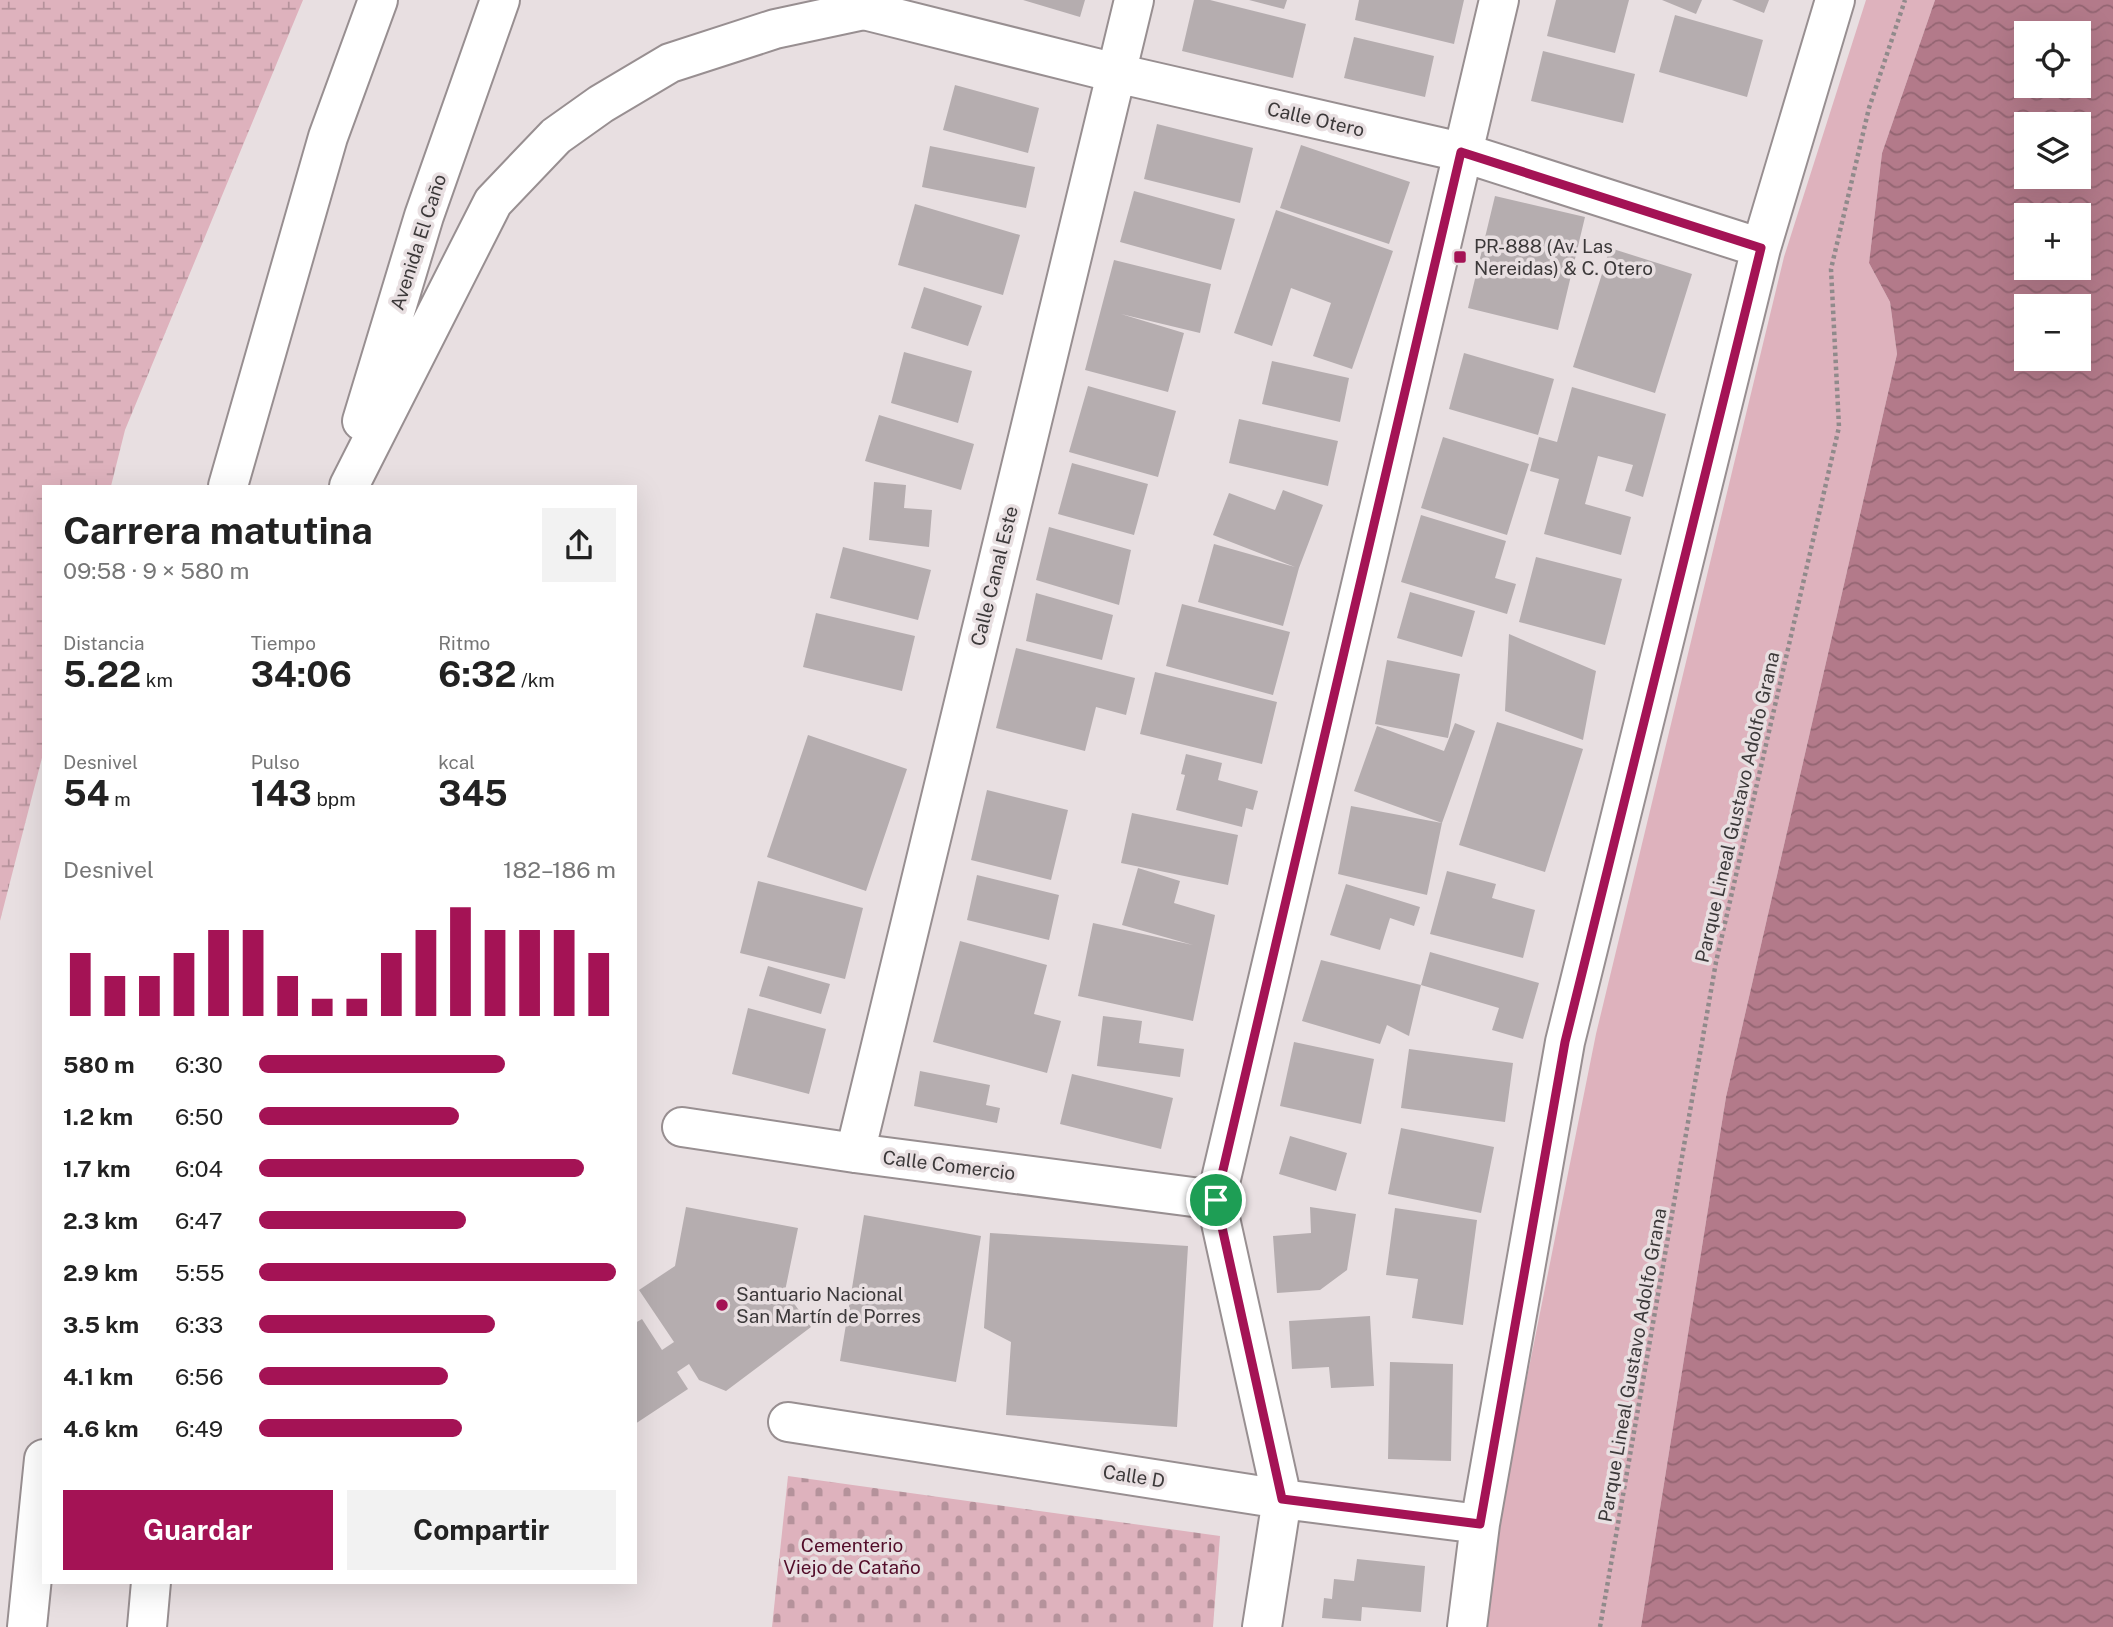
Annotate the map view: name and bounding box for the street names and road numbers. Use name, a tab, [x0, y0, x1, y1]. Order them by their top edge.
street label: Calle Otero	[1265, 97, 1367, 141]
street label: Avenida El Caño	[386, 171, 450, 313]
street label: Calle Canal Este	[966, 504, 1022, 648]
street label: Parque Lineal Gustavo Adolfo Grana	[1690, 649, 1784, 965]
street label: Calle Comercio	[881, 1146, 1017, 1184]
street label: Parque Lineal Gustavo Adolfo Grana	[1594, 1206, 1670, 1524]
street label: Calle D	[1101, 1460, 1167, 1492]

